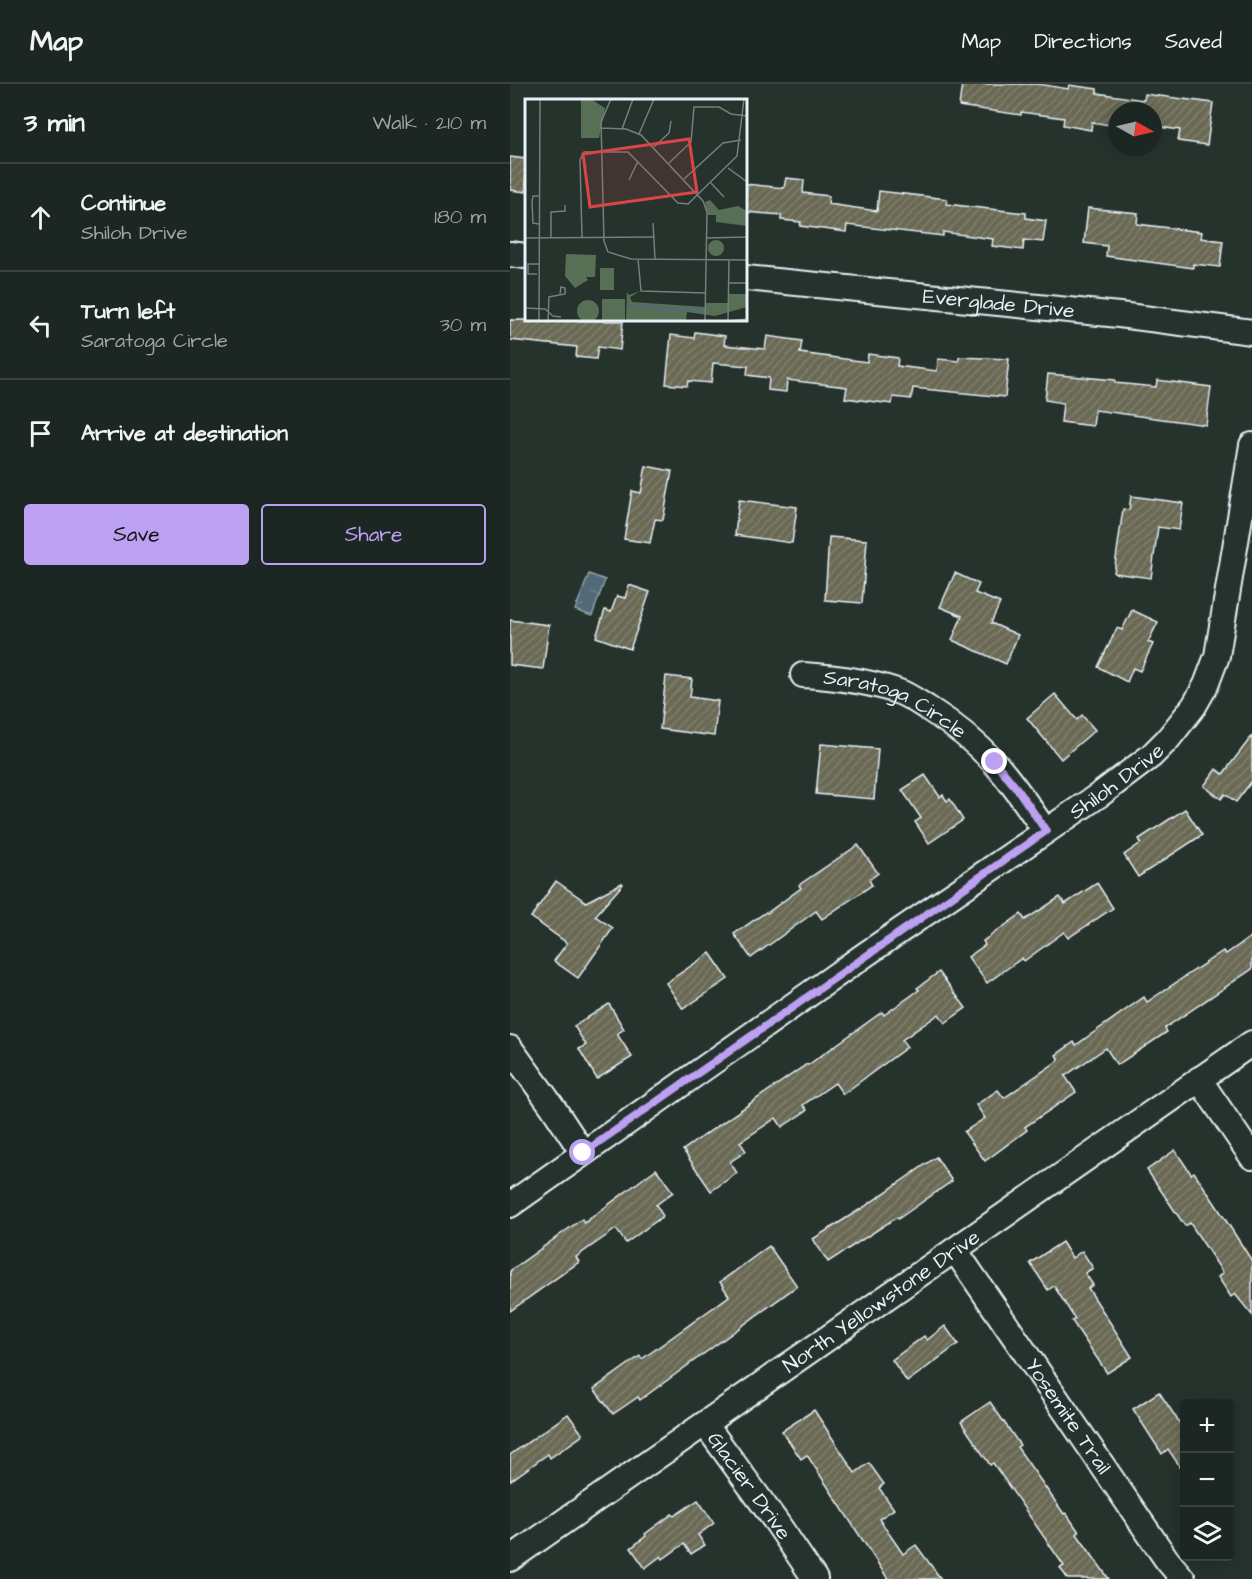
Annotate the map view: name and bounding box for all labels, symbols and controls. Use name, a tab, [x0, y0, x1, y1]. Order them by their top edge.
text: Map	[30, 22, 83, 61]
text: Map	[961, 27, 1001, 56]
text: Directions	[1034, 27, 1132, 56]
text: Saved	[1165, 27, 1222, 56]
inset map	[525, 99, 747, 321]
north arrow	[1108, 102, 1162, 156]
text: 3 min	[24, 105, 85, 141]
text: Walk · 210 m	[373, 109, 486, 137]
text: Continue	[81, 188, 166, 219]
icon: ahead	[24, 201, 57, 234]
text: 180 m	[434, 203, 486, 231]
text: Shiloh Drive	[81, 219, 187, 247]
street label: Everglade Drive	[921, 282, 1076, 326]
text: Turn left	[81, 296, 175, 327]
icon: left	[24, 309, 57, 342]
text: 30 m	[440, 311, 486, 339]
text: Saratoga Circle	[81, 327, 228, 355]
icon: arrive	[24, 417, 57, 450]
text: Arrive at destination	[81, 418, 288, 449]
button: Save	[24, 504, 249, 565]
button: Share	[261, 504, 486, 565]
street label: Saratoga Circle	[822, 663, 973, 746]
street label: Shiloh Drive	[1063, 737, 1171, 826]
route end	[981, 748, 1007, 774]
route start	[569, 1139, 595, 1165]
street label: North Yellowstone Drive	[777, 1223, 986, 1380]
street label: Yosemite Trail	[1018, 1352, 1118, 1480]
map controls	[1180, 1399, 1234, 1561]
button: +	[1180, 1399, 1234, 1453]
street label: Glacier Drive	[700, 1426, 798, 1546]
button: −	[1180, 1453, 1234, 1507]
button: layers	[1180, 1507, 1234, 1561]

